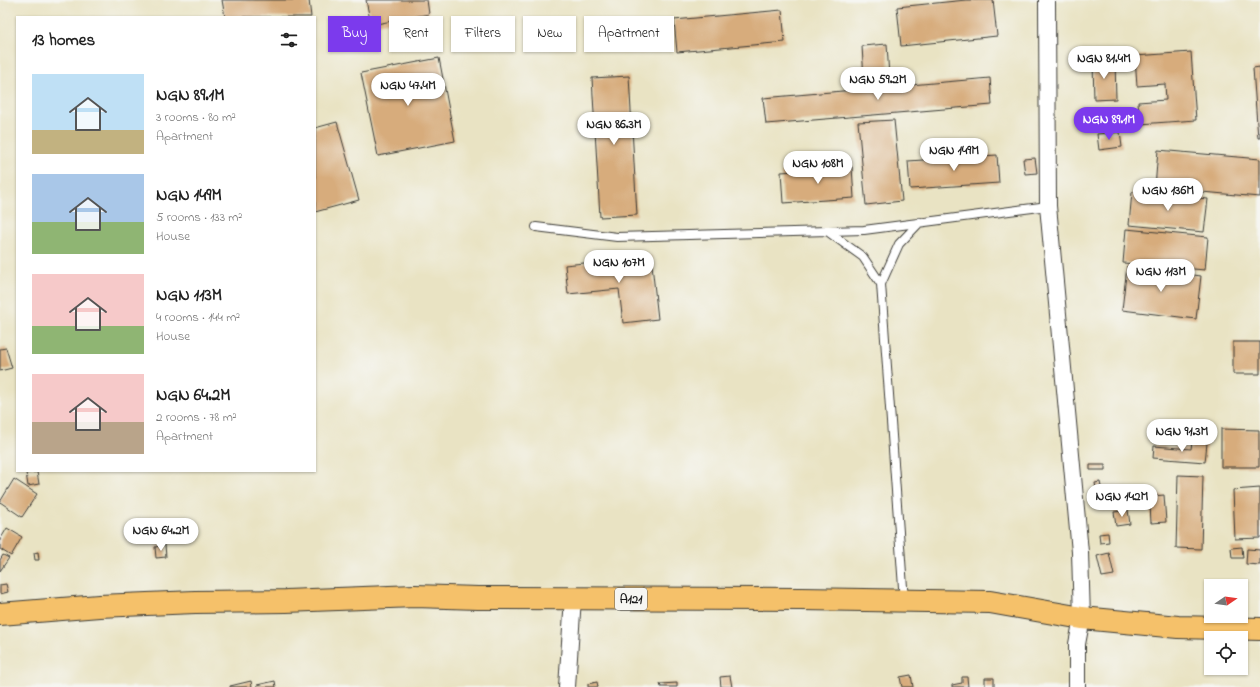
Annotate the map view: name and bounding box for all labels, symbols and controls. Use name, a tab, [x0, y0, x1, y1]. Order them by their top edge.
chip: Buy	[328, 16, 381, 52]
chip: Rent	[389, 16, 443, 52]
chip: Filters	[451, 16, 515, 52]
chip: New	[523, 16, 576, 52]
chip: Apartment	[584, 16, 674, 52]
text: 13 homes	[32, 28, 95, 53]
icon: filters	[278, 29, 300, 51]
pin: NGN 81.4M	[1058, 46, 1150, 80]
text: NGN 81.4M	[1077, 49, 1131, 68]
pin: NGN 59.2M	[832, 67, 924, 101]
text: NGN 59.2M	[849, 70, 907, 89]
pin: NGN 47.4M	[362, 73, 454, 107]
text: NGN 47.4M	[380, 76, 436, 95]
text: NGN 89.1M	[156, 83, 225, 108]
icon: home	[64, 90, 112, 138]
pin: NGN 89.1M	[1063, 107, 1155, 141]
text: 3 rooms · 80 m²	[156, 108, 236, 127]
text: NGN 89.1M	[1083, 110, 1135, 129]
pin: NGN 86.3M	[568, 112, 660, 146]
text: NGN 86.3M	[586, 115, 642, 134]
text: Apartment	[156, 127, 213, 146]
pin: NGN 149M	[913, 138, 995, 172]
text: NGN 149M	[929, 141, 979, 160]
pin: NGN 108M	[777, 151, 859, 185]
text: NGN 108M	[792, 154, 844, 173]
pin: NGN 136M	[1127, 178, 1209, 212]
text: NGN 136M	[1142, 181, 1194, 200]
text: NGN 149M	[156, 183, 222, 208]
icon: home	[64, 190, 112, 238]
text: 5 rooms · 133 m²	[156, 208, 242, 227]
text: House	[156, 227, 190, 246]
pin: NGN 107M	[578, 250, 660, 284]
text: NGN 107M	[593, 253, 645, 272]
pin: NGN 113M	[1120, 259, 1202, 293]
text: NGN 113M	[1136, 262, 1186, 281]
text: NGN 113M	[156, 283, 222, 308]
icon: home	[64, 290, 112, 338]
text: 4 rooms · 144 m²	[156, 308, 240, 327]
text: House	[156, 327, 190, 346]
text: NGN 64.2M	[156, 383, 231, 408]
icon: home	[64, 390, 112, 438]
text: 2 rooms · 78 m²	[156, 408, 237, 427]
pin: NGN 91.3M	[1136, 419, 1228, 453]
text: NGN 91.3M	[1156, 422, 1208, 441]
text: Apartment	[156, 427, 213, 446]
pin: NGN 142M	[1081, 484, 1163, 518]
text: NGN 142M	[1096, 487, 1148, 506]
pin: NGN 64.2M	[115, 518, 207, 552]
text: NGN 64.2M	[132, 521, 190, 540]
north arrow	[1204, 579, 1248, 623]
map controls	[1204, 579, 1248, 675]
road number: A121	[615, 588, 647, 610]
button: locate	[1204, 631, 1248, 675]

